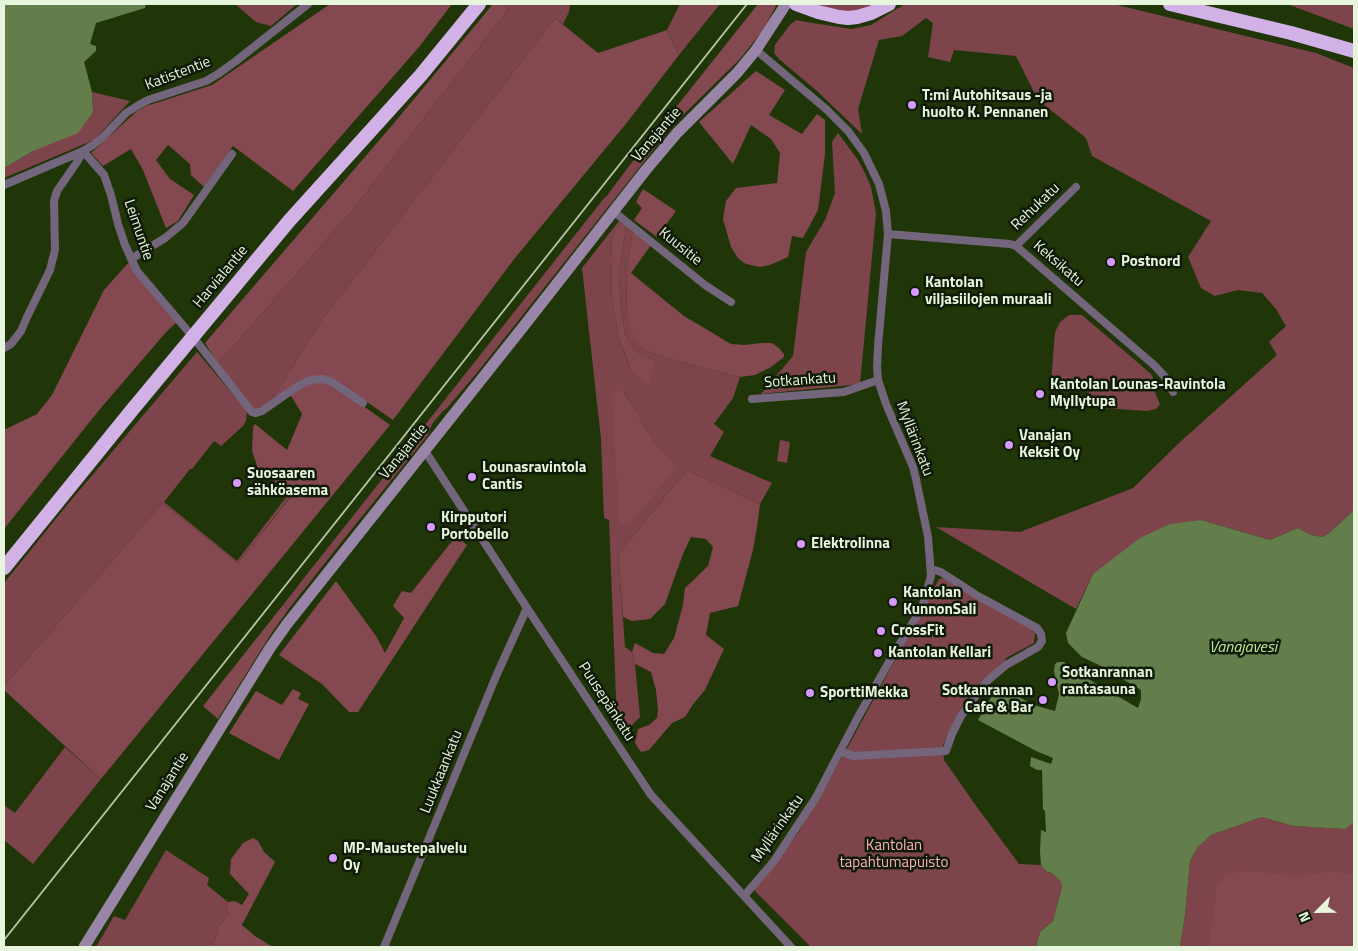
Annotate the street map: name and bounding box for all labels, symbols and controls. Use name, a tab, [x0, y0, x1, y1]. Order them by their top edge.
street label: Katistentie	[143, 53, 213, 95]
place label: T:mi Autohitsaus -ja huolto K. Pennanen	[922, 87, 1052, 122]
marker: T:mi Autohitsaus -ja huolto K. Pennanen	[906, 99, 918, 111]
street label: Vanajantie	[628, 104, 686, 166]
street label: Rehukatu	[1008, 179, 1064, 235]
street label: Leimuntie	[119, 197, 157, 263]
street label: Kuusitie	[655, 224, 705, 270]
street label: Keksikatu	[1029, 237, 1087, 291]
street label: Harvialantie	[190, 242, 252, 312]
place label: Postnord	[1121, 253, 1180, 271]
marker: Postnord	[1105, 256, 1117, 268]
place label: Kantolan viljasiilojen muraali	[925, 274, 1052, 309]
marker: Kantolan viljasiilojen muraali	[909, 286, 921, 298]
street label: Sotkankatu	[764, 370, 836, 392]
place label: Kantolan Lounas-Ravintola Myllytupa	[1050, 376, 1226, 411]
marker: Kantolan Lounas-Ravintola Myllytupa	[1034, 388, 1046, 400]
street label: Myllärinkatu	[891, 399, 937, 479]
street label: Vanajantie	[376, 421, 432, 483]
place label: Vanajan Keksit Oy	[1019, 427, 1080, 462]
marker: Vanajan Keksit Oy	[1003, 439, 1015, 451]
place label: Lounasravintola Cantis	[482, 459, 586, 494]
place label: Suosaaren sähköasema	[247, 465, 328, 500]
marker: Lounasravintola Cantis	[466, 471, 478, 483]
marker: Suosaaren sähköasema	[231, 477, 243, 489]
place label: Kirpputori Portobello	[441, 509, 509, 544]
marker: Kirpputori Portobello	[425, 521, 437, 533]
place label: Elektrolinna	[811, 535, 890, 553]
marker: Elektrolinna	[795, 538, 807, 550]
place label: Kantolan KunnonSali	[903, 584, 976, 619]
marker: Kantolan KunnonSali	[887, 596, 899, 608]
place label: CrossFit	[891, 622, 944, 640]
marker: CrossFit	[875, 625, 887, 637]
water label: Vanajavesi	[1209, 638, 1277, 658]
place label: Kantolan Kellari	[888, 644, 991, 662]
marker: Kantolan Kellari	[872, 647, 884, 659]
street label: Puusepänkatu	[574, 659, 638, 745]
place label: Sotkanrannan rantasauna	[1062, 664, 1153, 699]
marker: Sotkanrannan rantasauna	[1046, 676, 1058, 688]
place label: Sotkanrannan Cafe & Bar	[942, 682, 1033, 717]
place label: SporttiMekka	[820, 684, 908, 702]
marker: SporttiMekka	[804, 687, 816, 699]
marker: Sotkanrannan Cafe & Bar	[1037, 694, 1049, 706]
street label: Luukkaankatu	[417, 728, 467, 816]
street label: Vanajantie	[143, 749, 193, 815]
street label: Myllärinkatu	[748, 792, 808, 866]
park label: Kantolan tapahtumapuisto	[840, 837, 948, 872]
place label: MP-Maustepalvelu Oy	[343, 840, 467, 875]
marker: MP-Maustepalvelu Oy	[327, 852, 339, 864]
north arrow	[1293, 886, 1343, 936]
text: N	[1292, 908, 1315, 926]

